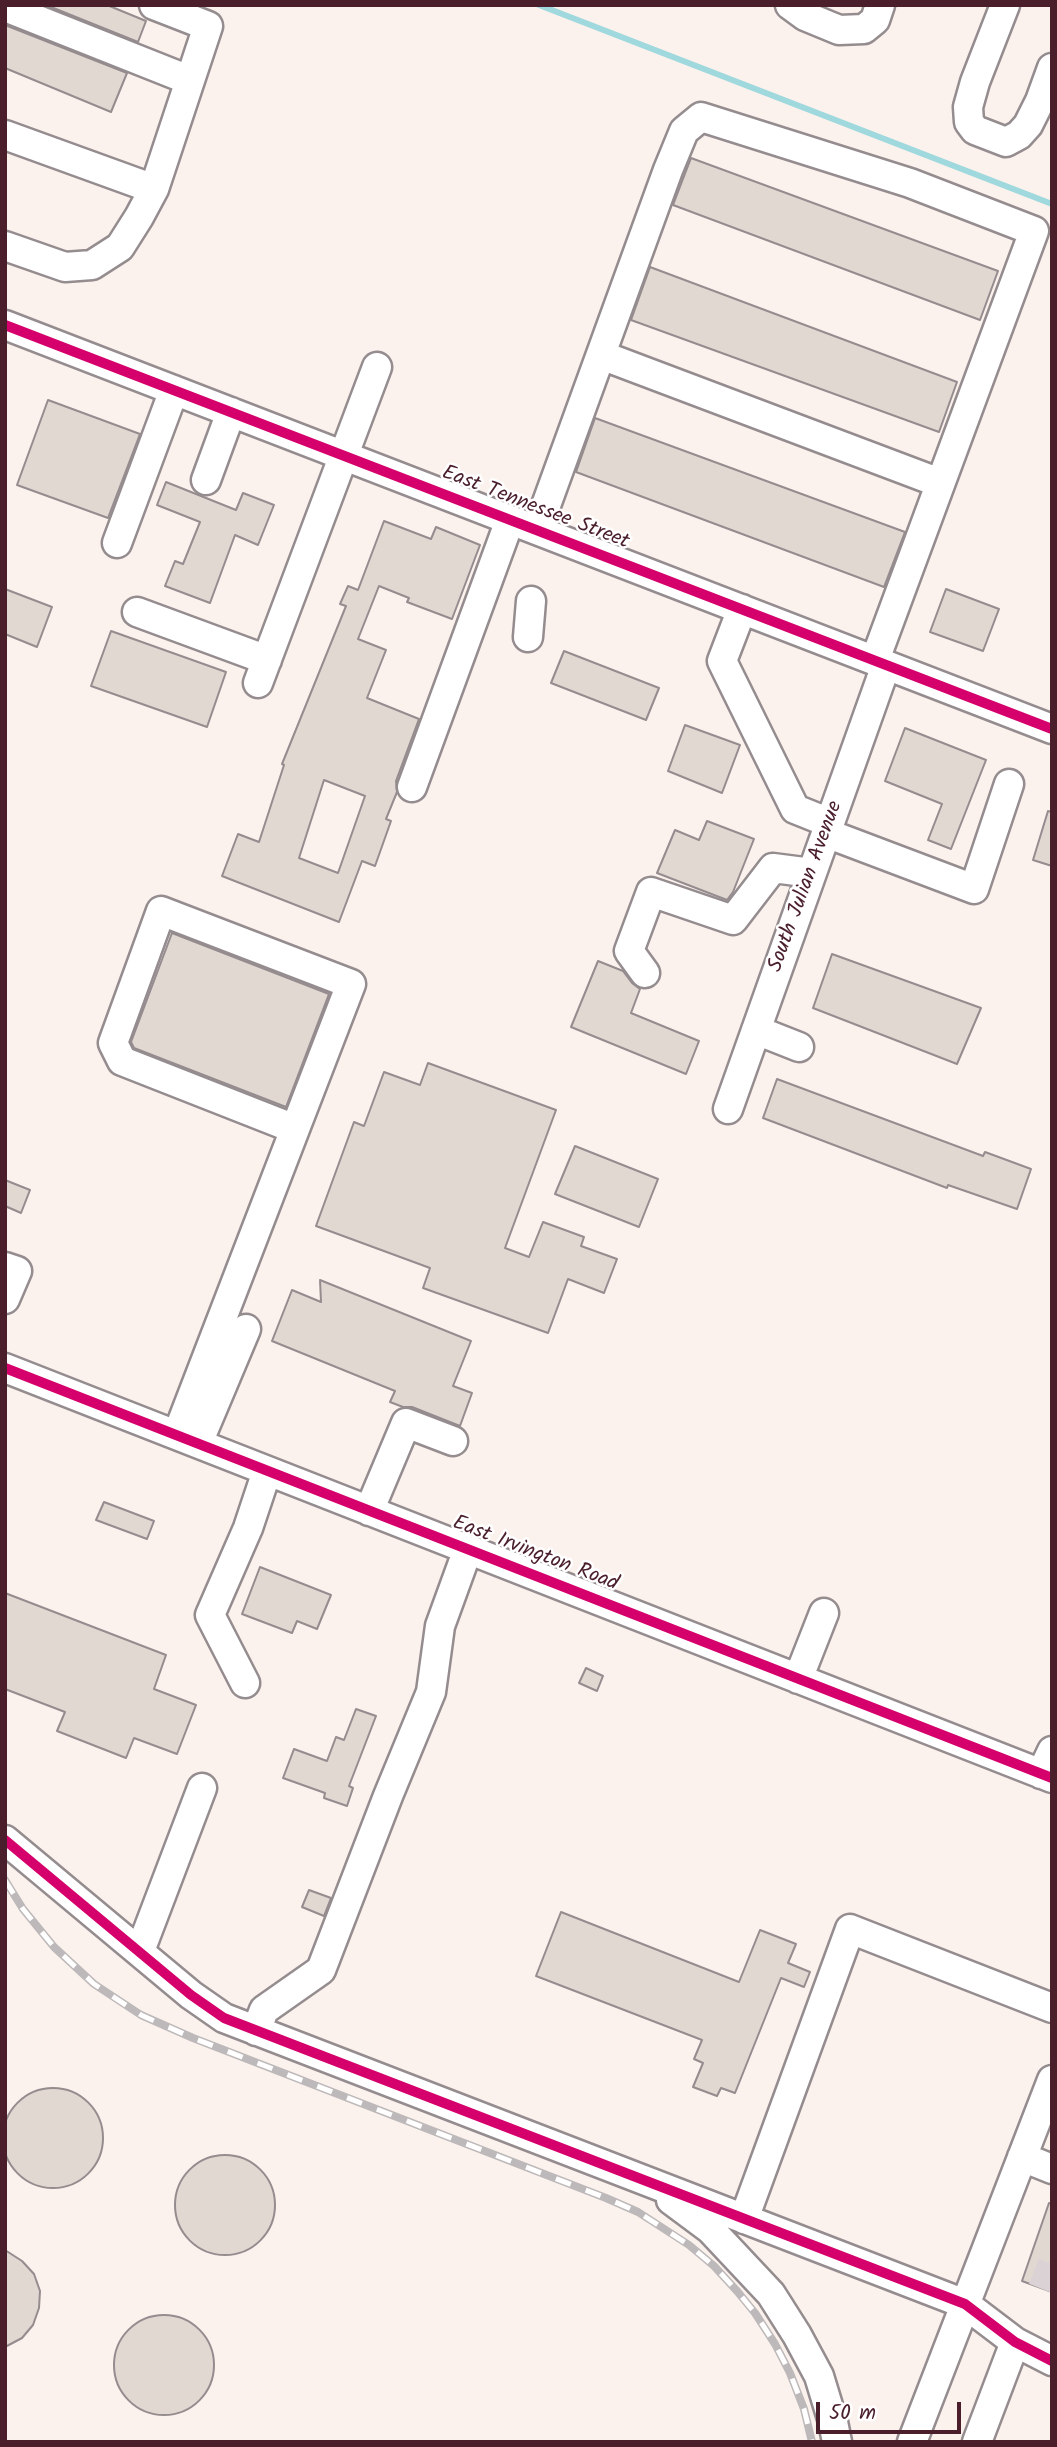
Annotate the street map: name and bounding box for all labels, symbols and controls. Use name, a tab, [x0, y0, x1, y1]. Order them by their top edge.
street label: East Tennessee Street	[438, 462, 632, 556]
street label: South Julian Avenue	[764, 798, 850, 976]
street label: East Irvington Road	[449, 1512, 621, 1598]
scale bar	[819, 2388, 964, 2432]
text: 50 m	[829, 2397, 876, 2430]

